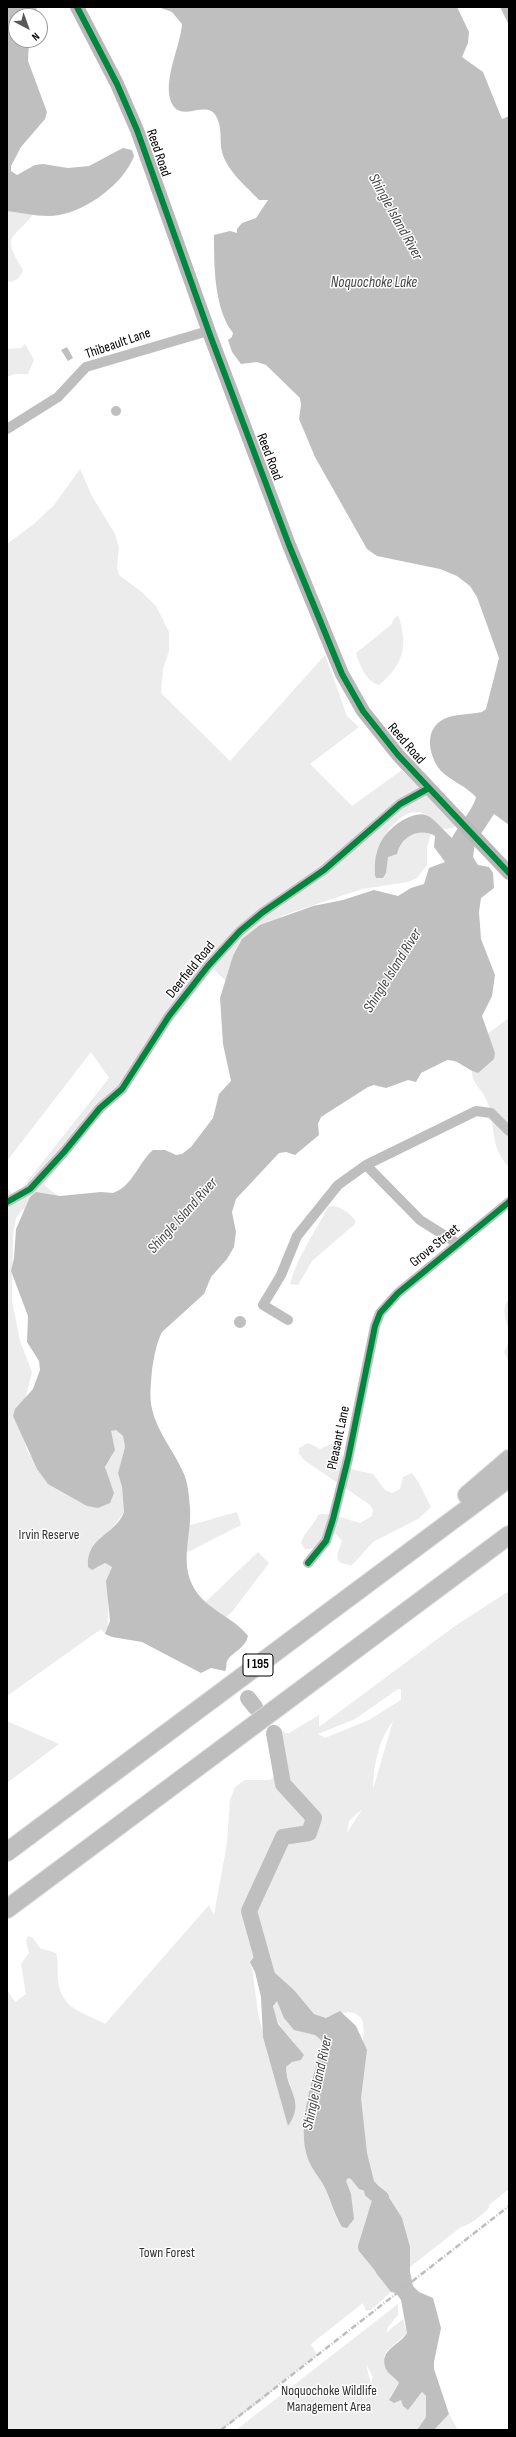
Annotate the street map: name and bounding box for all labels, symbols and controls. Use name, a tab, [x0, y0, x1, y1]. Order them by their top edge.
north arrow	[8, 8, 48, 48]
text: N	[29, 30, 42, 44]
street label: Reed Road	[142, 127, 174, 179]
water label: Shingle Island River	[364, 171, 426, 263]
water label: Noquochoke Lake	[331, 274, 417, 292]
street label: Thibeault Lane	[83, 325, 153, 363]
street label: Reed Road	[252, 431, 286, 483]
street label: Reed Road	[384, 720, 428, 768]
water label: Shingle Island River	[360, 926, 426, 1016]
street label: Deerfield Road	[163, 938, 219, 1002]
water label: Shingle Island River	[144, 1174, 222, 1258]
street label: Grove Street	[407, 1221, 463, 1271]
street label: Pleasant Lane	[324, 1405, 354, 1471]
park label: Irvin Reserve	[19, 1527, 79, 1543]
road number: I 195	[243, 1654, 273, 1676]
water label: Shingle Island River	[299, 2034, 337, 2132]
park label: Town Forest	[139, 2245, 195, 2261]
park label: Noquochoke Wildlife Management Area	[281, 2383, 377, 2416]

